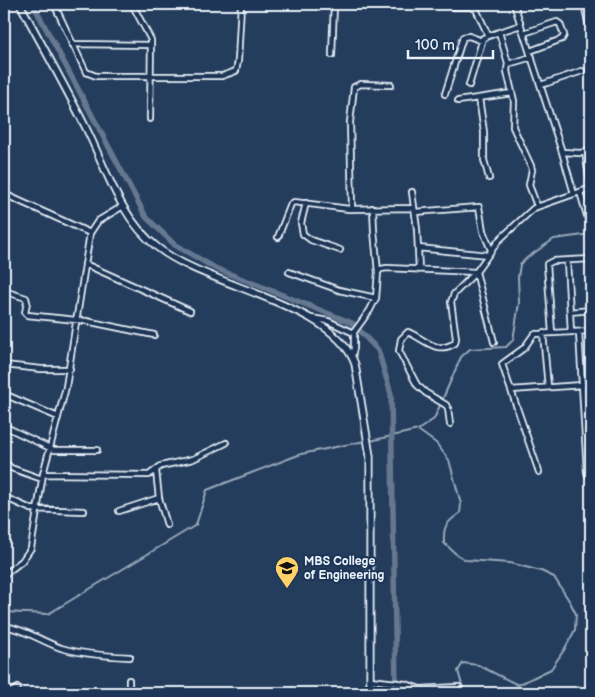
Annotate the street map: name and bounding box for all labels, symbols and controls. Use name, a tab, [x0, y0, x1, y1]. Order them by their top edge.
scale bar	[408, 28, 492, 60]
text: 100 m	[415, 36, 455, 55]
place label: MBS College of Engineering	[304, 554, 385, 583]
school or university icon: MBS College of Engineering	[274, 555, 300, 589]

